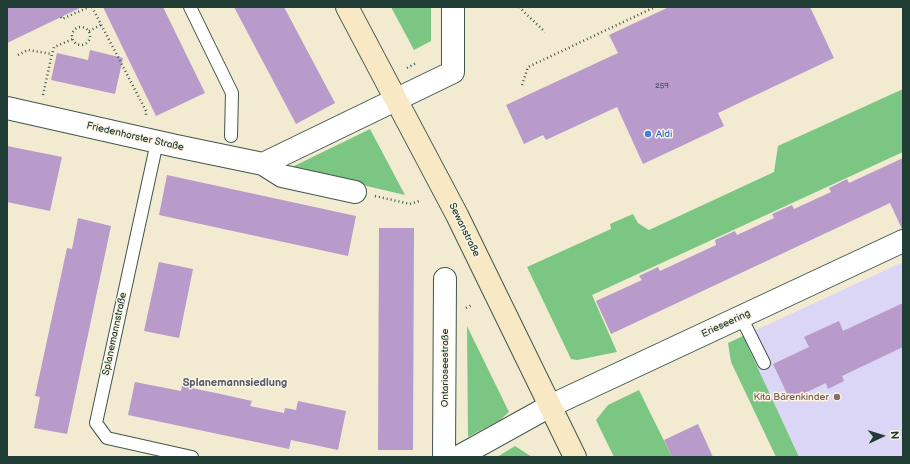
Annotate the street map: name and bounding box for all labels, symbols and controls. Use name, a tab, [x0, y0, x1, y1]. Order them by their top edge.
house number: 259	[655, 81, 669, 91]
street label: Friedenhorster Straße	[85, 120, 185, 154]
place label: Aldi	[656, 128, 672, 140]
marker: Aldi	[643, 129, 653, 139]
street label: Sewanstraße	[446, 201, 482, 259]
street label: Splanemannstraße	[100, 291, 130, 377]
street label: Erieseering	[700, 307, 752, 341]
street label: Ontarioseestraße	[439, 329, 451, 407]
district label: Splanemannsiedlung	[183, 376, 287, 390]
place label: Kita Bärenkinder	[753, 391, 829, 403]
marker: Kita Bärenkinder	[832, 392, 842, 402]
north arrow	[862, 416, 902, 456]
text: N	[888, 431, 901, 440]

